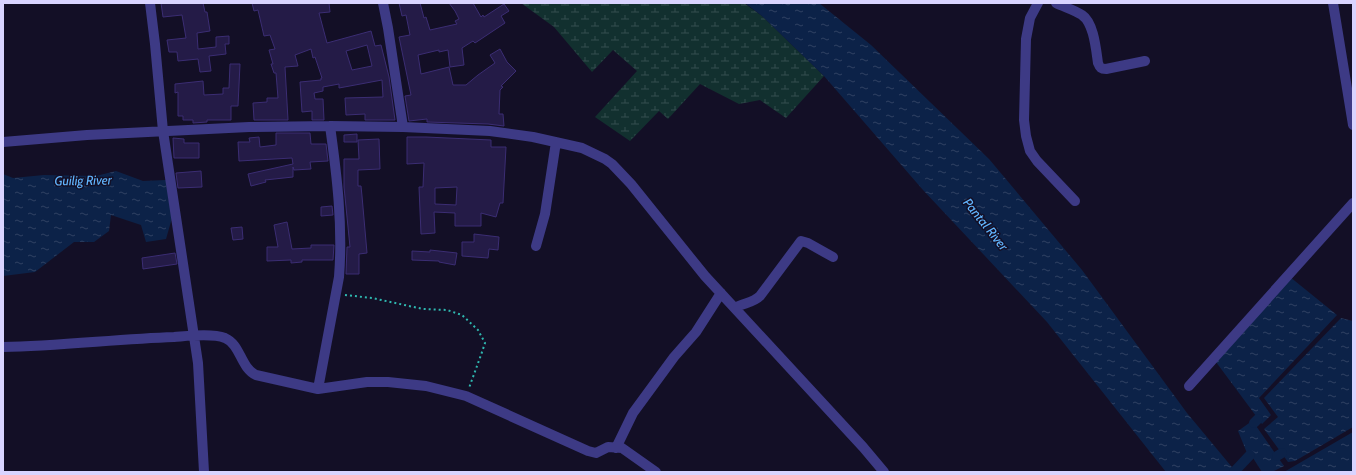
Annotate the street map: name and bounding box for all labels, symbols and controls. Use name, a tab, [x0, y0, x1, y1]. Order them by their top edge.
water label: Guilig River	[54, 171, 113, 188]
water label: Pantal River	[960, 195, 1013, 254]

